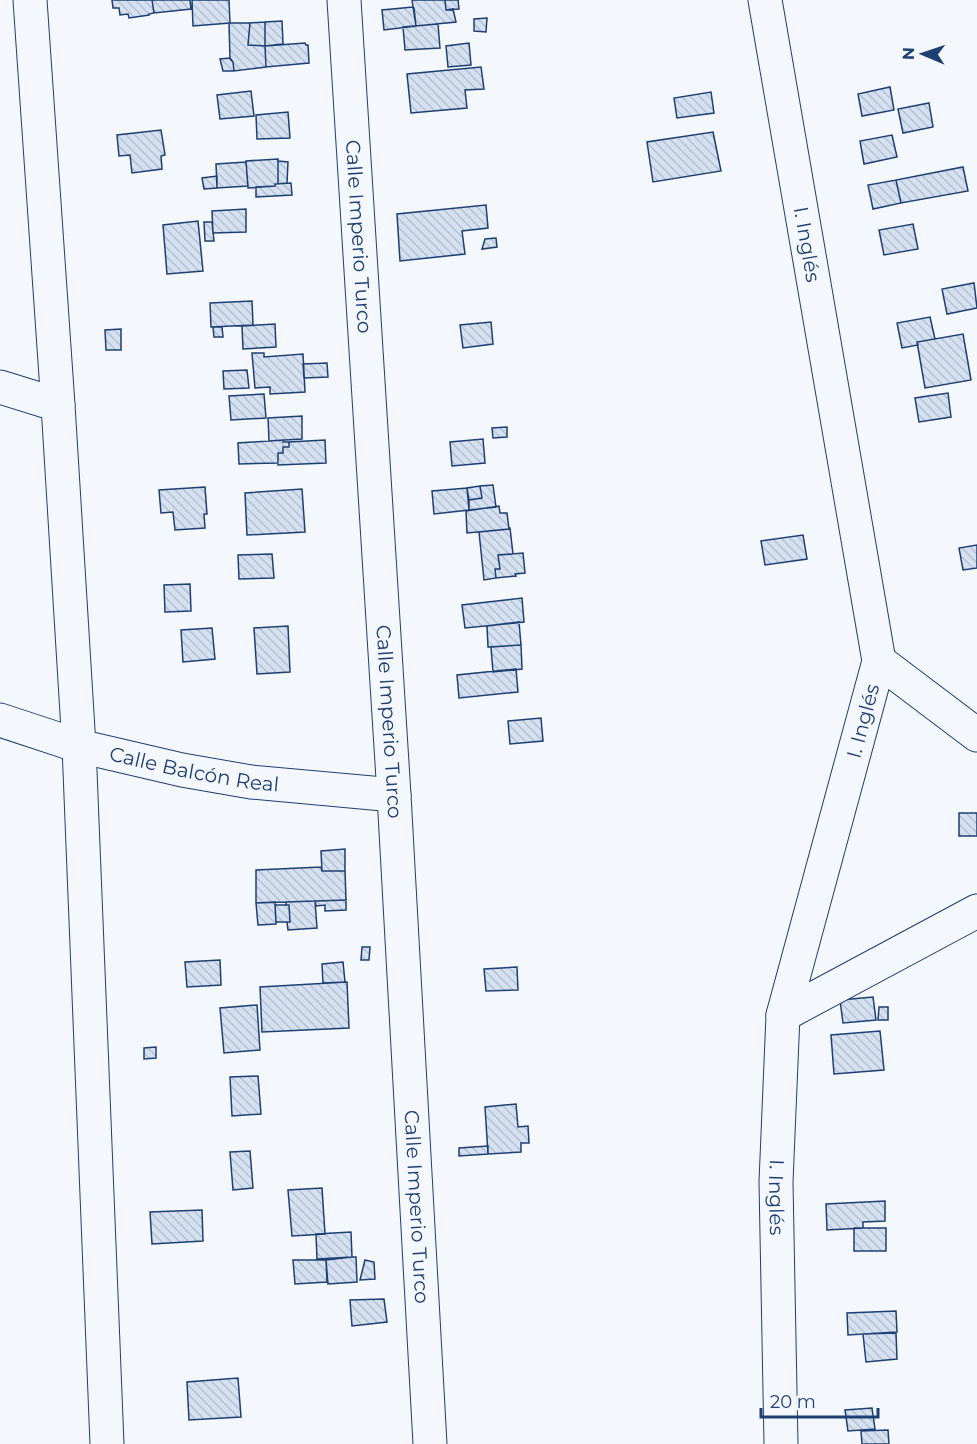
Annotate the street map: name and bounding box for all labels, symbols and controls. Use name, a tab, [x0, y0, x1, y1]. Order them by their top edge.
north arrow	[893, 24, 953, 84]
text: N	[899, 47, 918, 60]
street label: Calle Imperio Turco	[341, 139, 377, 334]
street label: I. Inglés	[789, 205, 825, 284]
street label: Calle Imperio Turco	[371, 624, 407, 819]
street label: I. Inglés	[842, 681, 884, 761]
street label: Calle Balcón Real	[107, 742, 280, 796]
street label: Calle Imperio Turco	[399, 1109, 434, 1304]
street label: I. Inglés	[764, 1159, 789, 1236]
scale bar	[761, 1381, 878, 1419]
text: 20 m	[770, 1391, 816, 1413]

